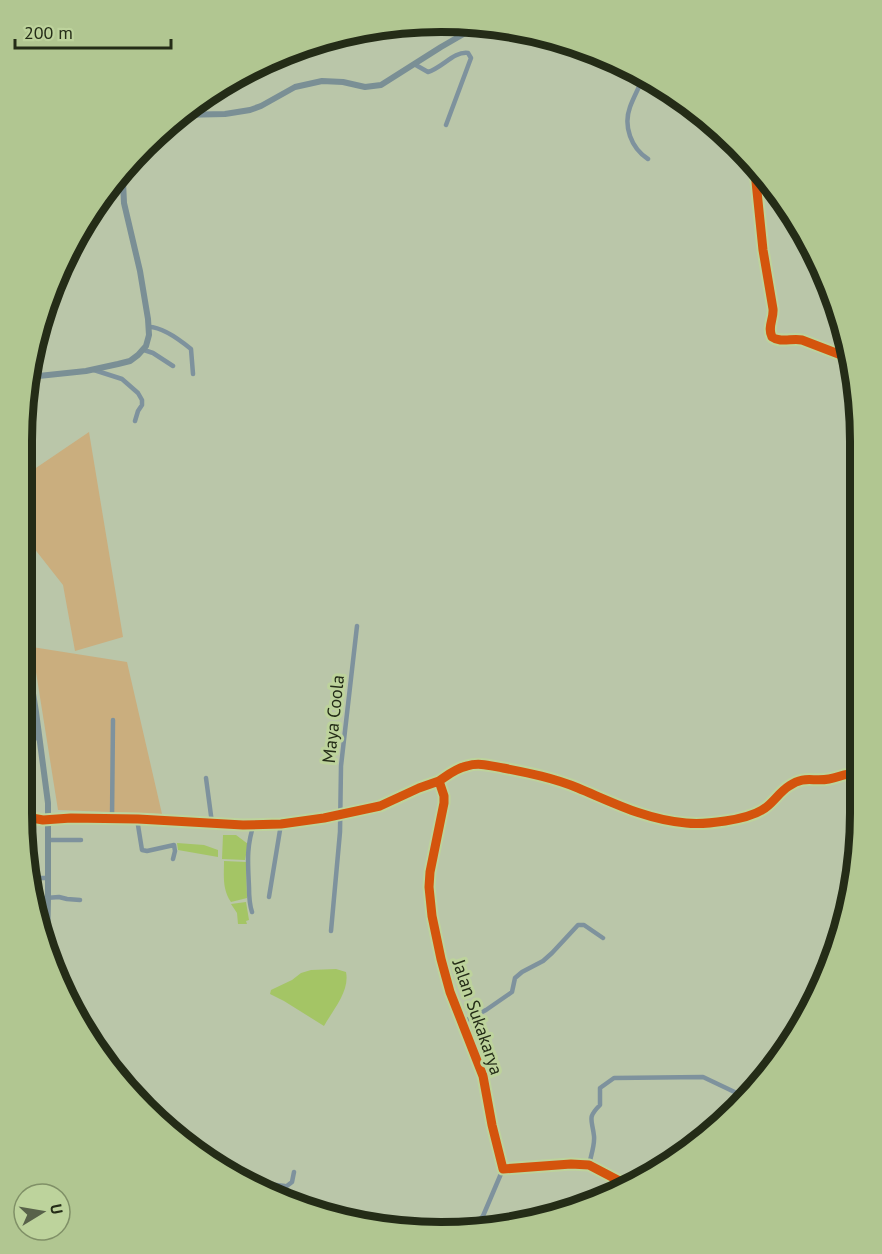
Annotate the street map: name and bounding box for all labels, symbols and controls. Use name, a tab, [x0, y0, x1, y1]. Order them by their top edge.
scale bar	[15, 12, 171, 50]
text: 200 m	[24, 21, 73, 44]
street label: Maya Coola	[317, 674, 349, 764]
street label: Jalan Sukakarya	[447, 955, 509, 1078]
north arrow	[12, 1182, 72, 1242]
text: U	[46, 1202, 67, 1216]

